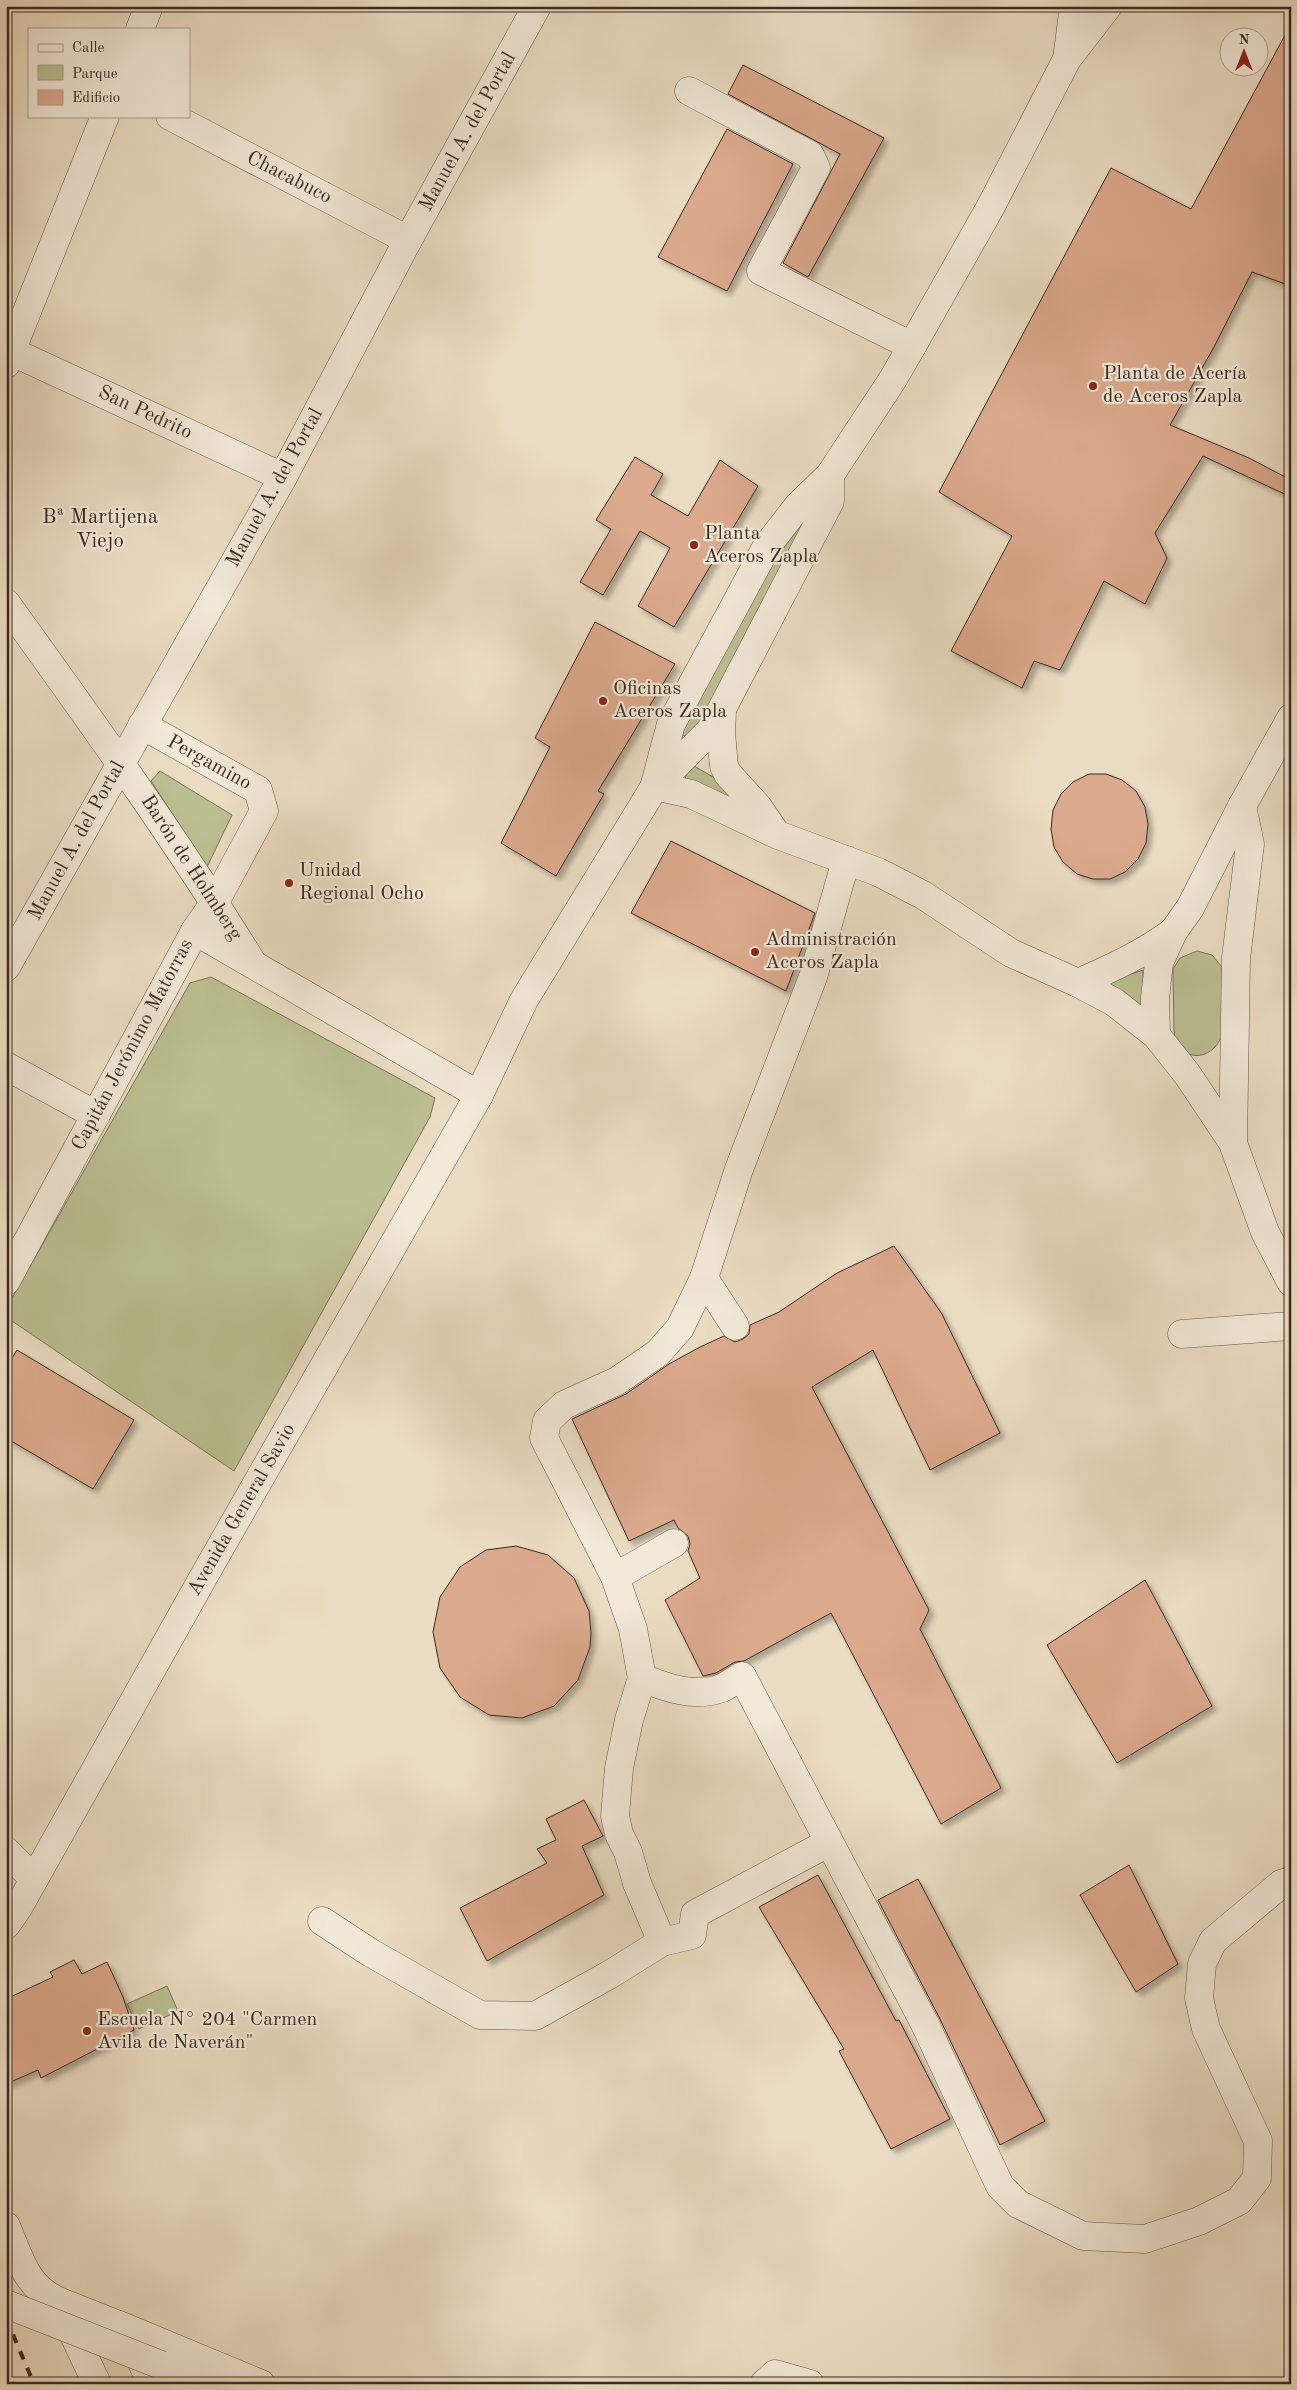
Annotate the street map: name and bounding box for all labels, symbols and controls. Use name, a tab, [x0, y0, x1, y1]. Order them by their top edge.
legend	[28, 28, 190, 118]
north arrow	[1220, 28, 1270, 78]
text: N	[1239, 33, 1250, 47]
text: Calle	[72, 41, 105, 56]
street label: Manuel A. del Portal	[416, 49, 520, 215]
text: Parque	[72, 67, 118, 82]
text: Edificio	[72, 91, 120, 106]
street label: Chacabuco	[243, 148, 335, 208]
place label: Planta de Acería de Aceros Zapla	[1103, 364, 1247, 407]
marker: Planta de Acería de Aceros Zapla	[1087, 380, 1099, 392]
street label: San Pedrito	[95, 383, 195, 443]
street label: Manuel A. del Portal	[223, 405, 327, 571]
district label: Bª Martijena Viejo	[42, 507, 158, 552]
place label: Planta Aceros Zapla	[704, 524, 818, 567]
marker: Planta Aceros Zapla	[688, 539, 700, 551]
place label: Oficinas Aceros Zapla	[613, 679, 727, 722]
marker: Oficinas Aceros Zapla	[597, 695, 609, 707]
street label: Pergamino	[164, 732, 254, 794]
street label: Manuel A. del Portal	[25, 758, 129, 924]
street label: Barón de Holmberg	[137, 792, 245, 944]
place label: Unidad Regional Ocho	[299, 861, 424, 904]
marker: Unidad Regional Ocho	[283, 877, 295, 889]
place label: Administración Aceros Zapla	[765, 930, 897, 973]
street label: Capitán Jerónimo Matorras	[69, 936, 197, 1154]
marker: Administración Aceros Zapla	[749, 946, 761, 958]
street label: Avenida General Savio	[185, 1420, 299, 1600]
place label: Escuela N° 204 "Carmen Avila de Naverán"	[97, 2010, 317, 2053]
marker: Escuela N° 204 "Carmen Avila de Naverán"	[81, 2025, 93, 2037]

